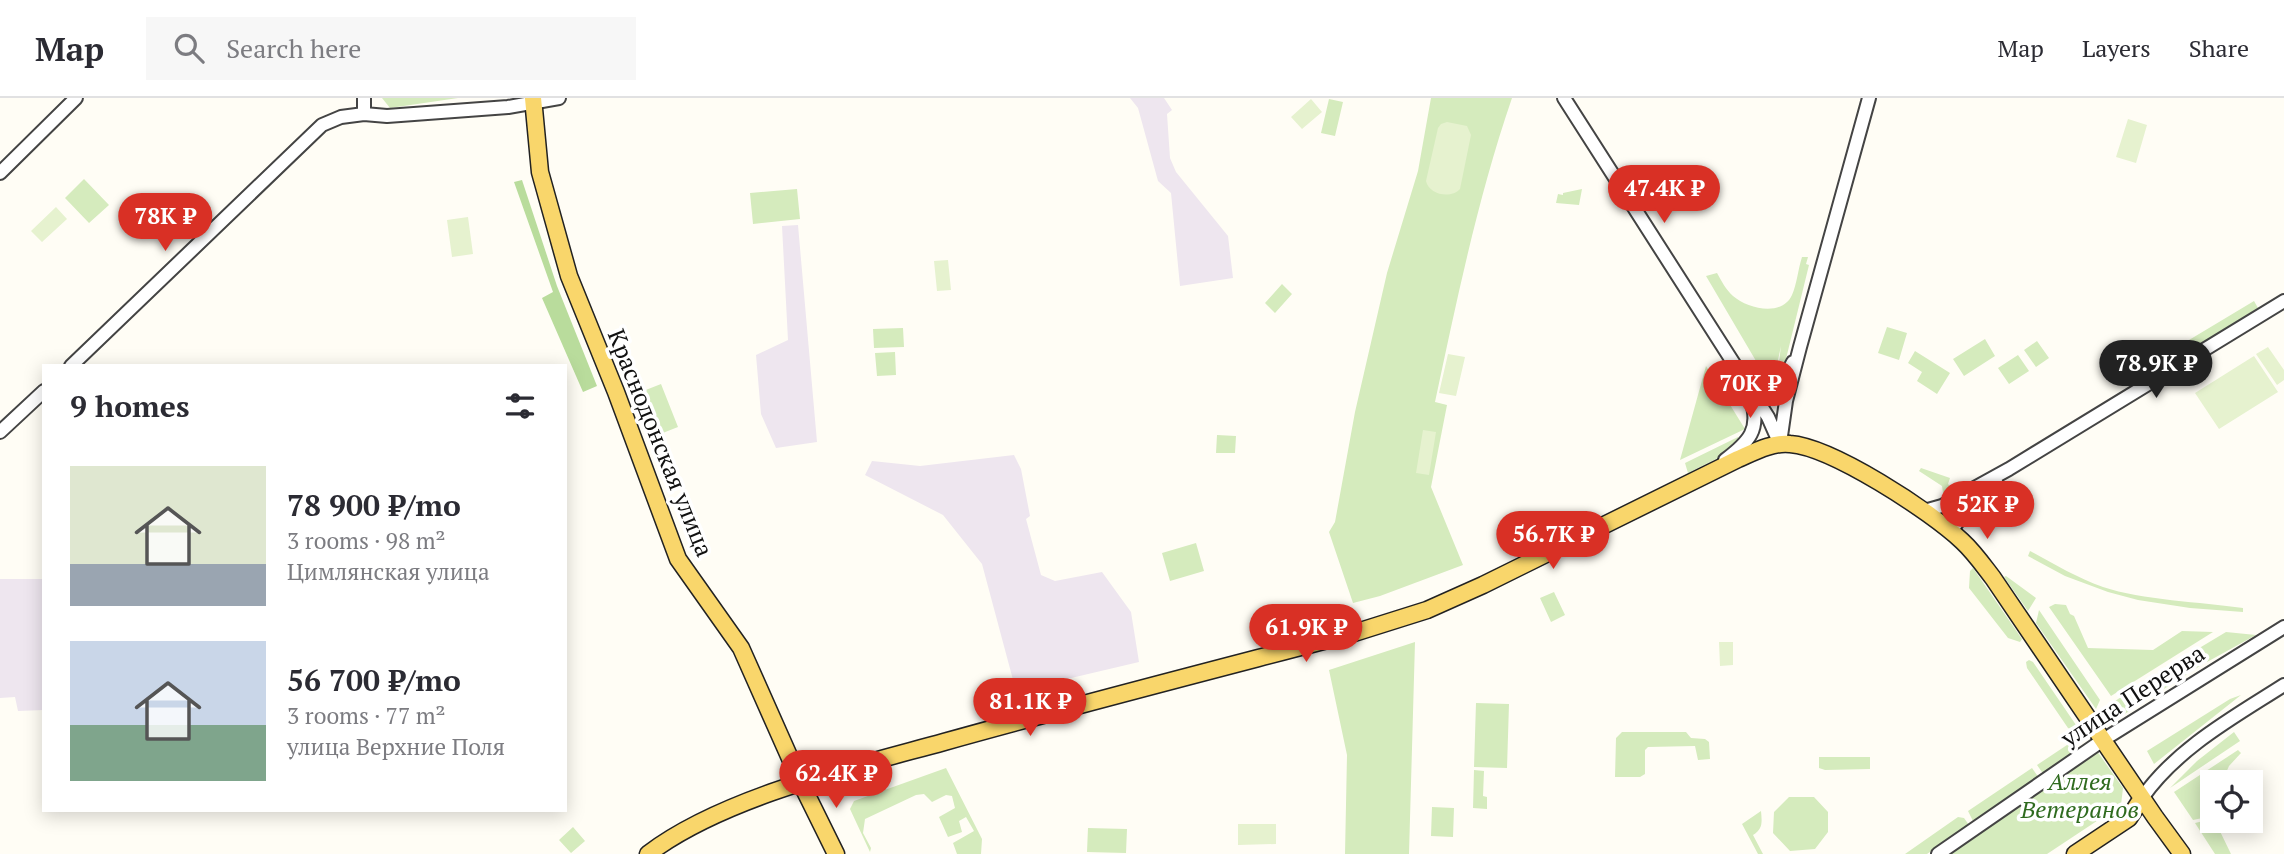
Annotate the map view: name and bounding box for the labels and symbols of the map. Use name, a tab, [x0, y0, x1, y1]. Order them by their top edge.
pin: 47.4K ₽	[1599, 166, 1729, 225]
pin: 78K ₽	[116, 194, 214, 253]
street label: Краснодонская улица	[601, 324, 721, 561]
pin: 78.9K ₽	[2091, 341, 2221, 400]
pin: 70K ₽	[1701, 360, 1799, 420]
pin: 52K ₽	[1938, 482, 2036, 541]
pin: 56.7K ₽	[1488, 512, 1618, 571]
pin: 61.9K ₽	[1241, 604, 1371, 664]
street label: улица Перерва	[2054, 637, 2210, 754]
pin: 81.1K ₽	[965, 678, 1095, 738]
pin: 62.4K ₽	[771, 750, 901, 810]
park label: Аллея Ветеранов	[2020, 765, 2139, 825]

